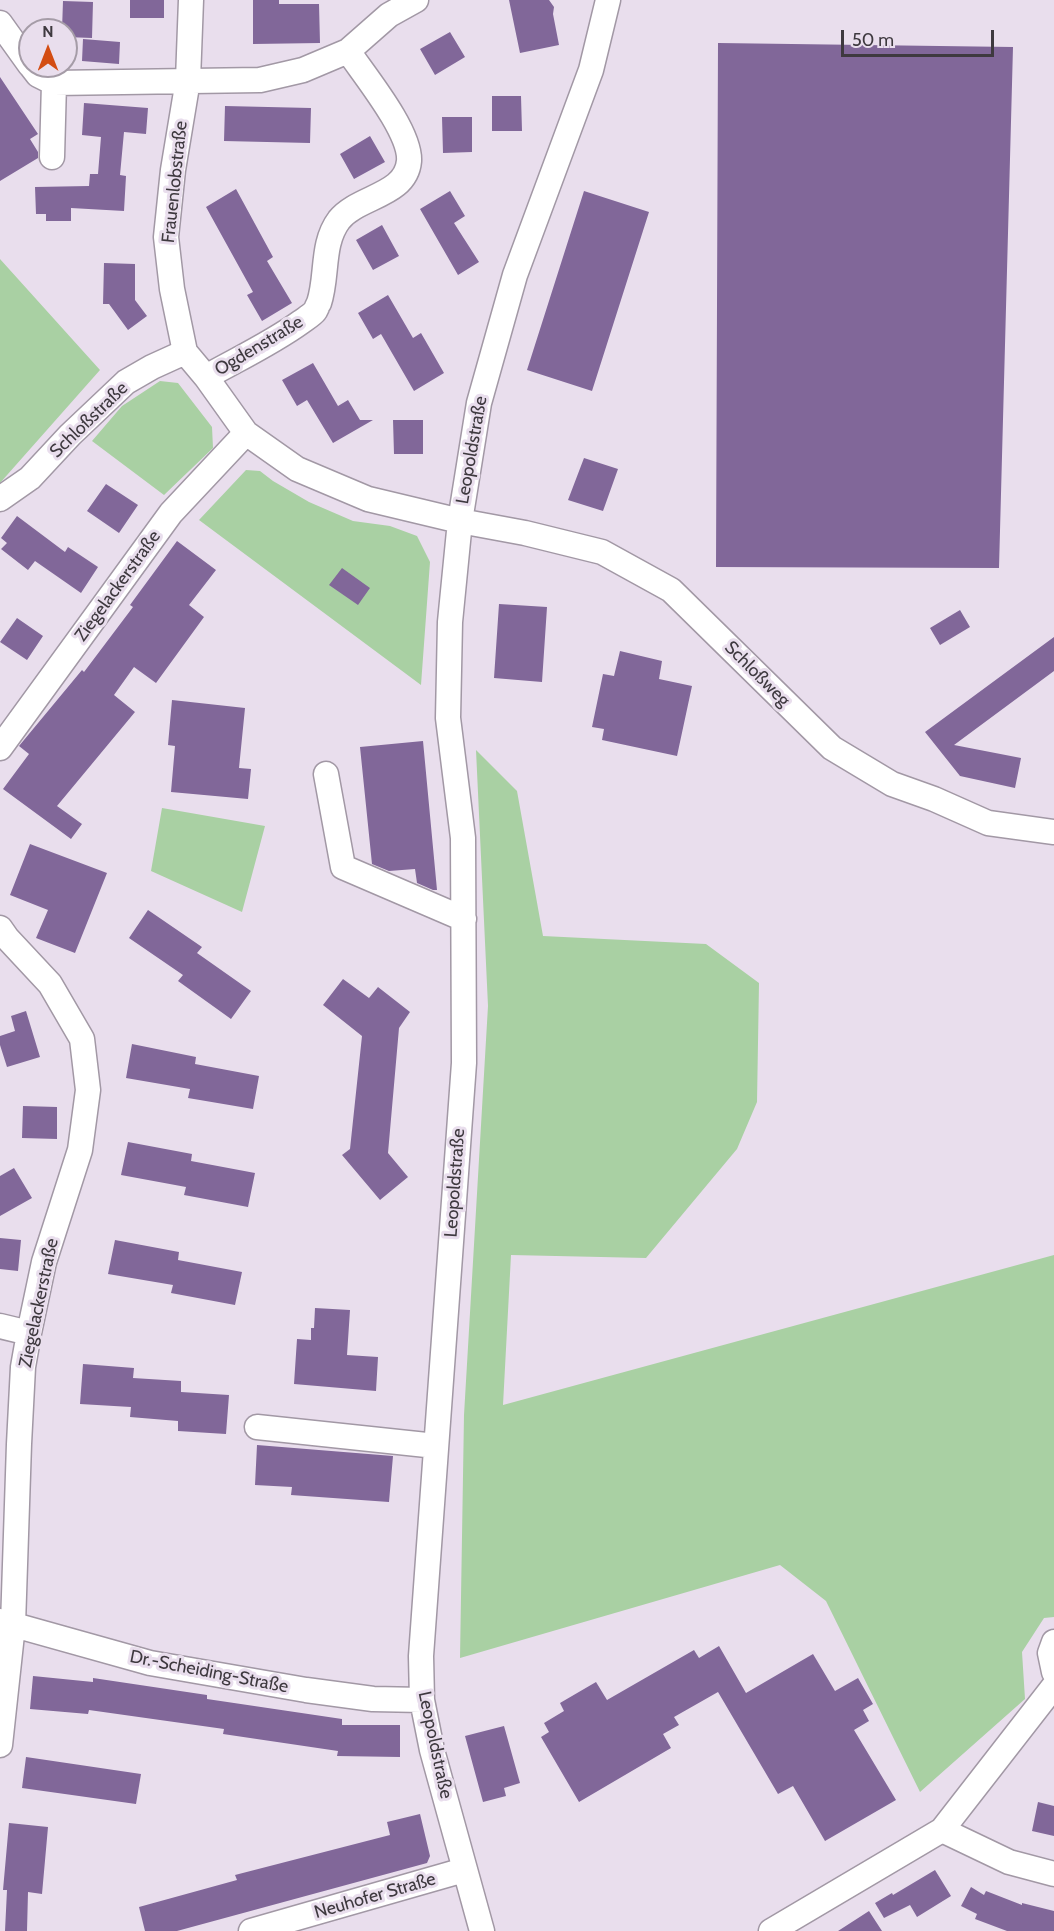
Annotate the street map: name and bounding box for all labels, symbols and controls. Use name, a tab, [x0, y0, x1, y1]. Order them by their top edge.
north arrow	[18, 18, 78, 78]
scale bar	[844, 18, 997, 56]
text: N	[42, 22, 54, 41]
text: 50 m	[852, 29, 894, 51]
street label: Frauenlobstraße	[158, 120, 192, 244]
street label: Ogdenstraße	[211, 311, 307, 381]
street label: Schloßstraße	[46, 378, 132, 462]
street label: Leopoldstraße	[452, 394, 492, 506]
street label: Ziegelackerstraße	[71, 526, 165, 646]
street label: Schloßweg	[720, 637, 794, 711]
street label: Leopoldstraße	[440, 1128, 470, 1238]
street label: Ziegelackerstraße	[15, 1236, 63, 1370]
street label: Dr.-Scheiding-Straße	[128, 1646, 290, 1698]
street label: Leopoldstraße	[413, 1689, 457, 1801]
street label: Neuhofer Straße	[312, 1868, 438, 1924]

